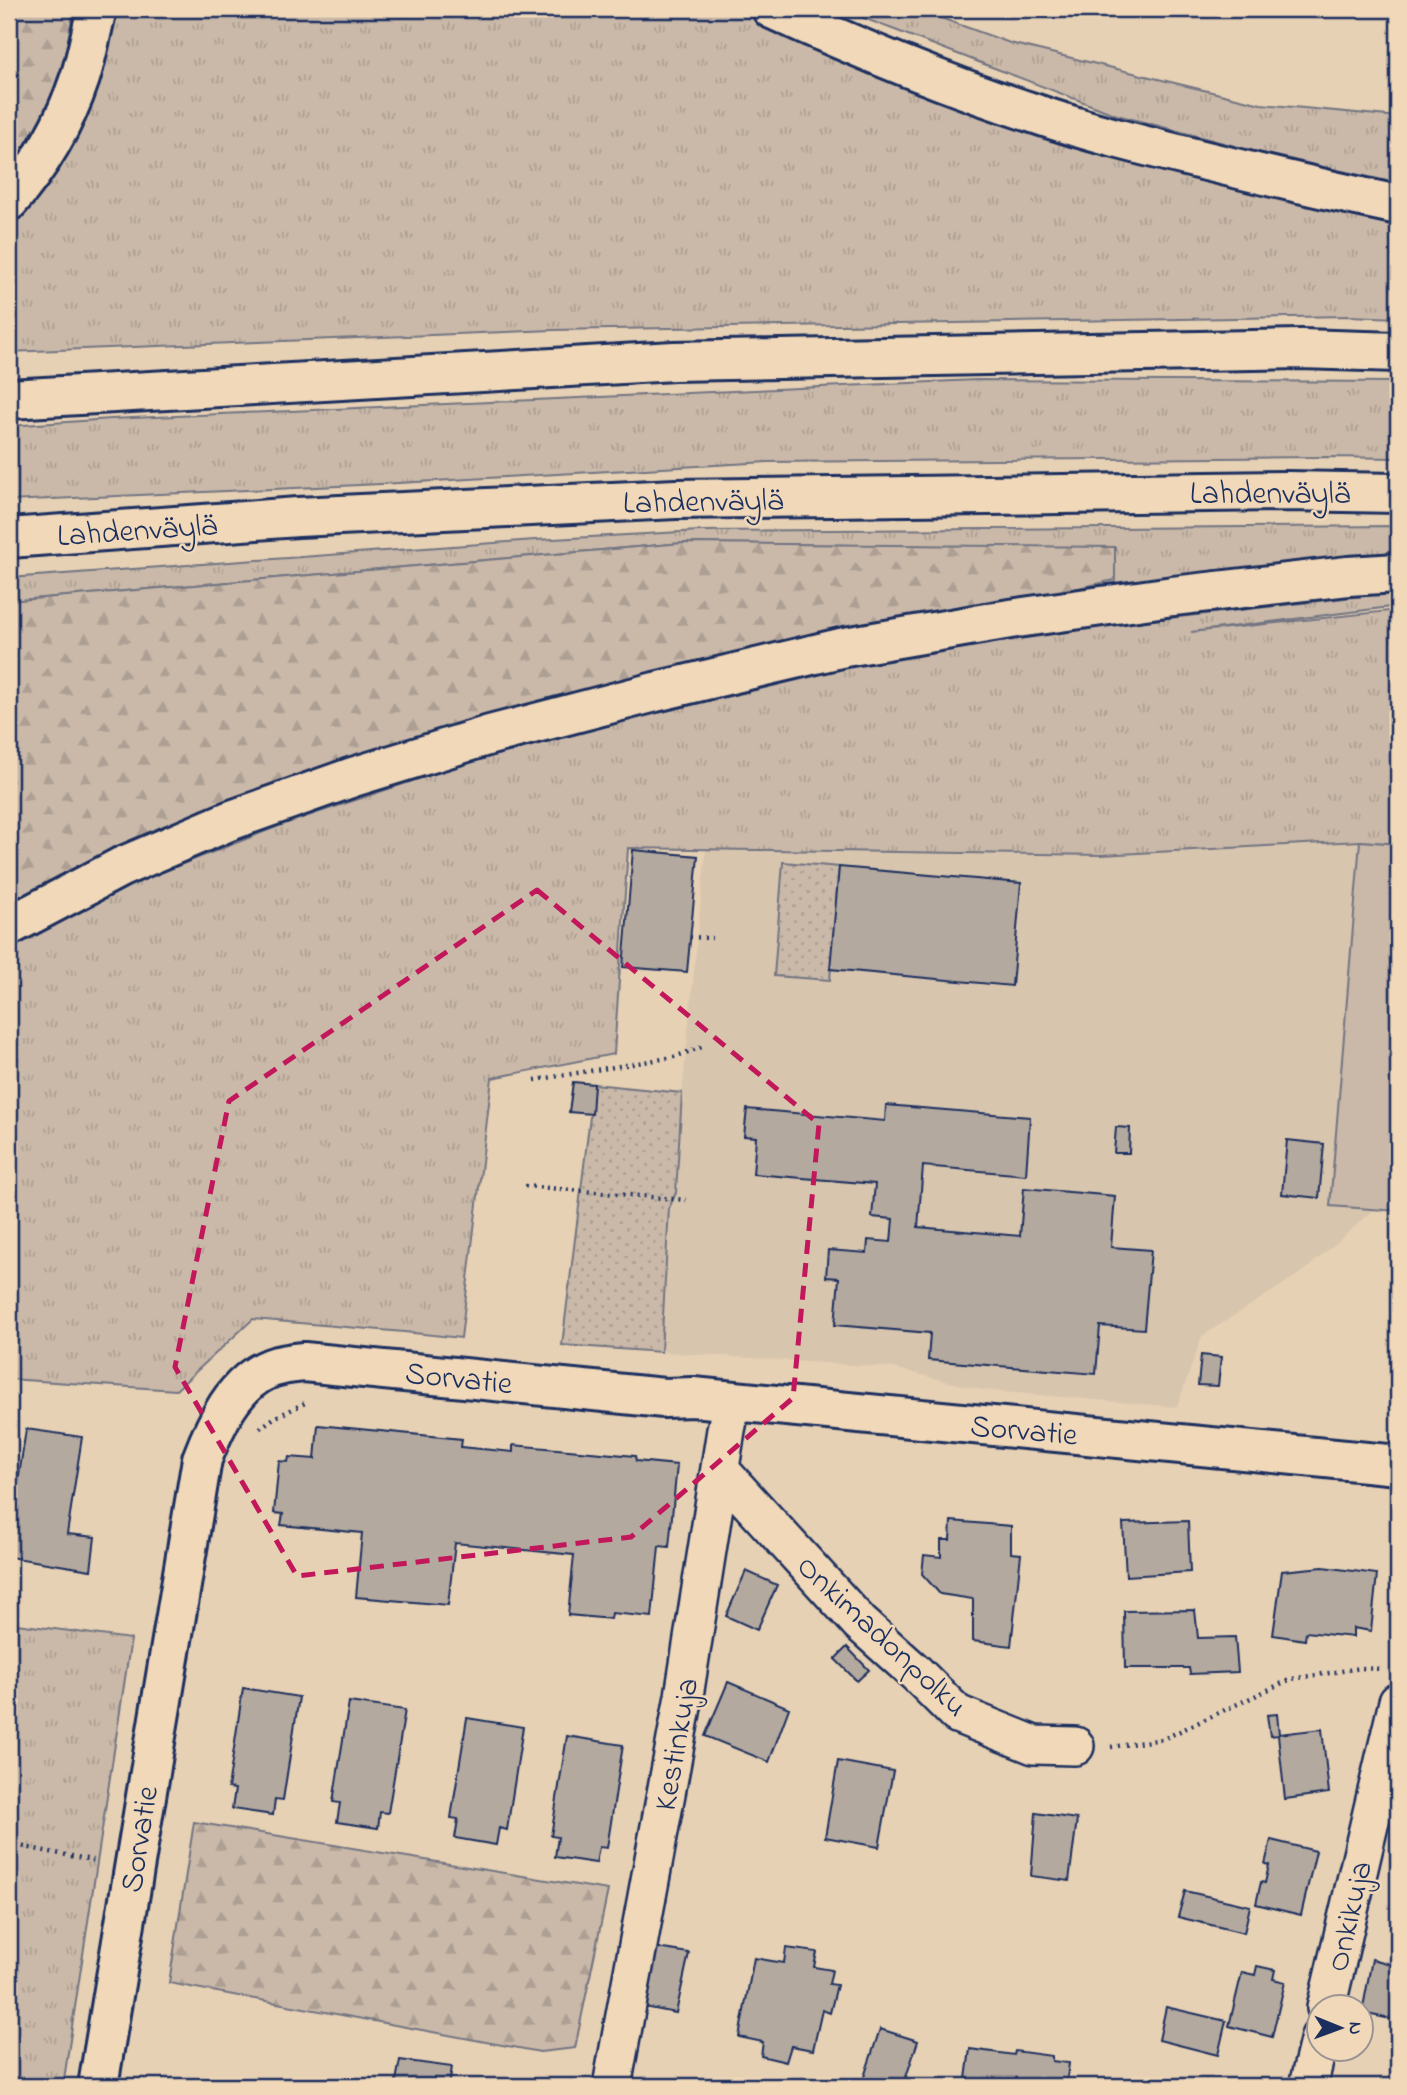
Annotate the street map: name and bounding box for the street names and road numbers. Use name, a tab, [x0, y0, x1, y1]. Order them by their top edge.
street label: Lahdenväylä	[1190, 472, 1350, 519]
street label: Lahdenväylä	[622, 479, 784, 528]
street label: Lahdenväylä	[56, 503, 219, 562]
street label: Sorvatie	[403, 1351, 515, 1410]
street label: Sorvatie	[968, 1404, 1080, 1461]
street label: Onkimadonpolku	[784, 1545, 977, 1730]
street label: Kestinkuja	[644, 1674, 713, 1815]
street label: Sorvatie	[110, 1782, 173, 1896]
street label: Onkikuja	[1316, 1857, 1387, 1977]

